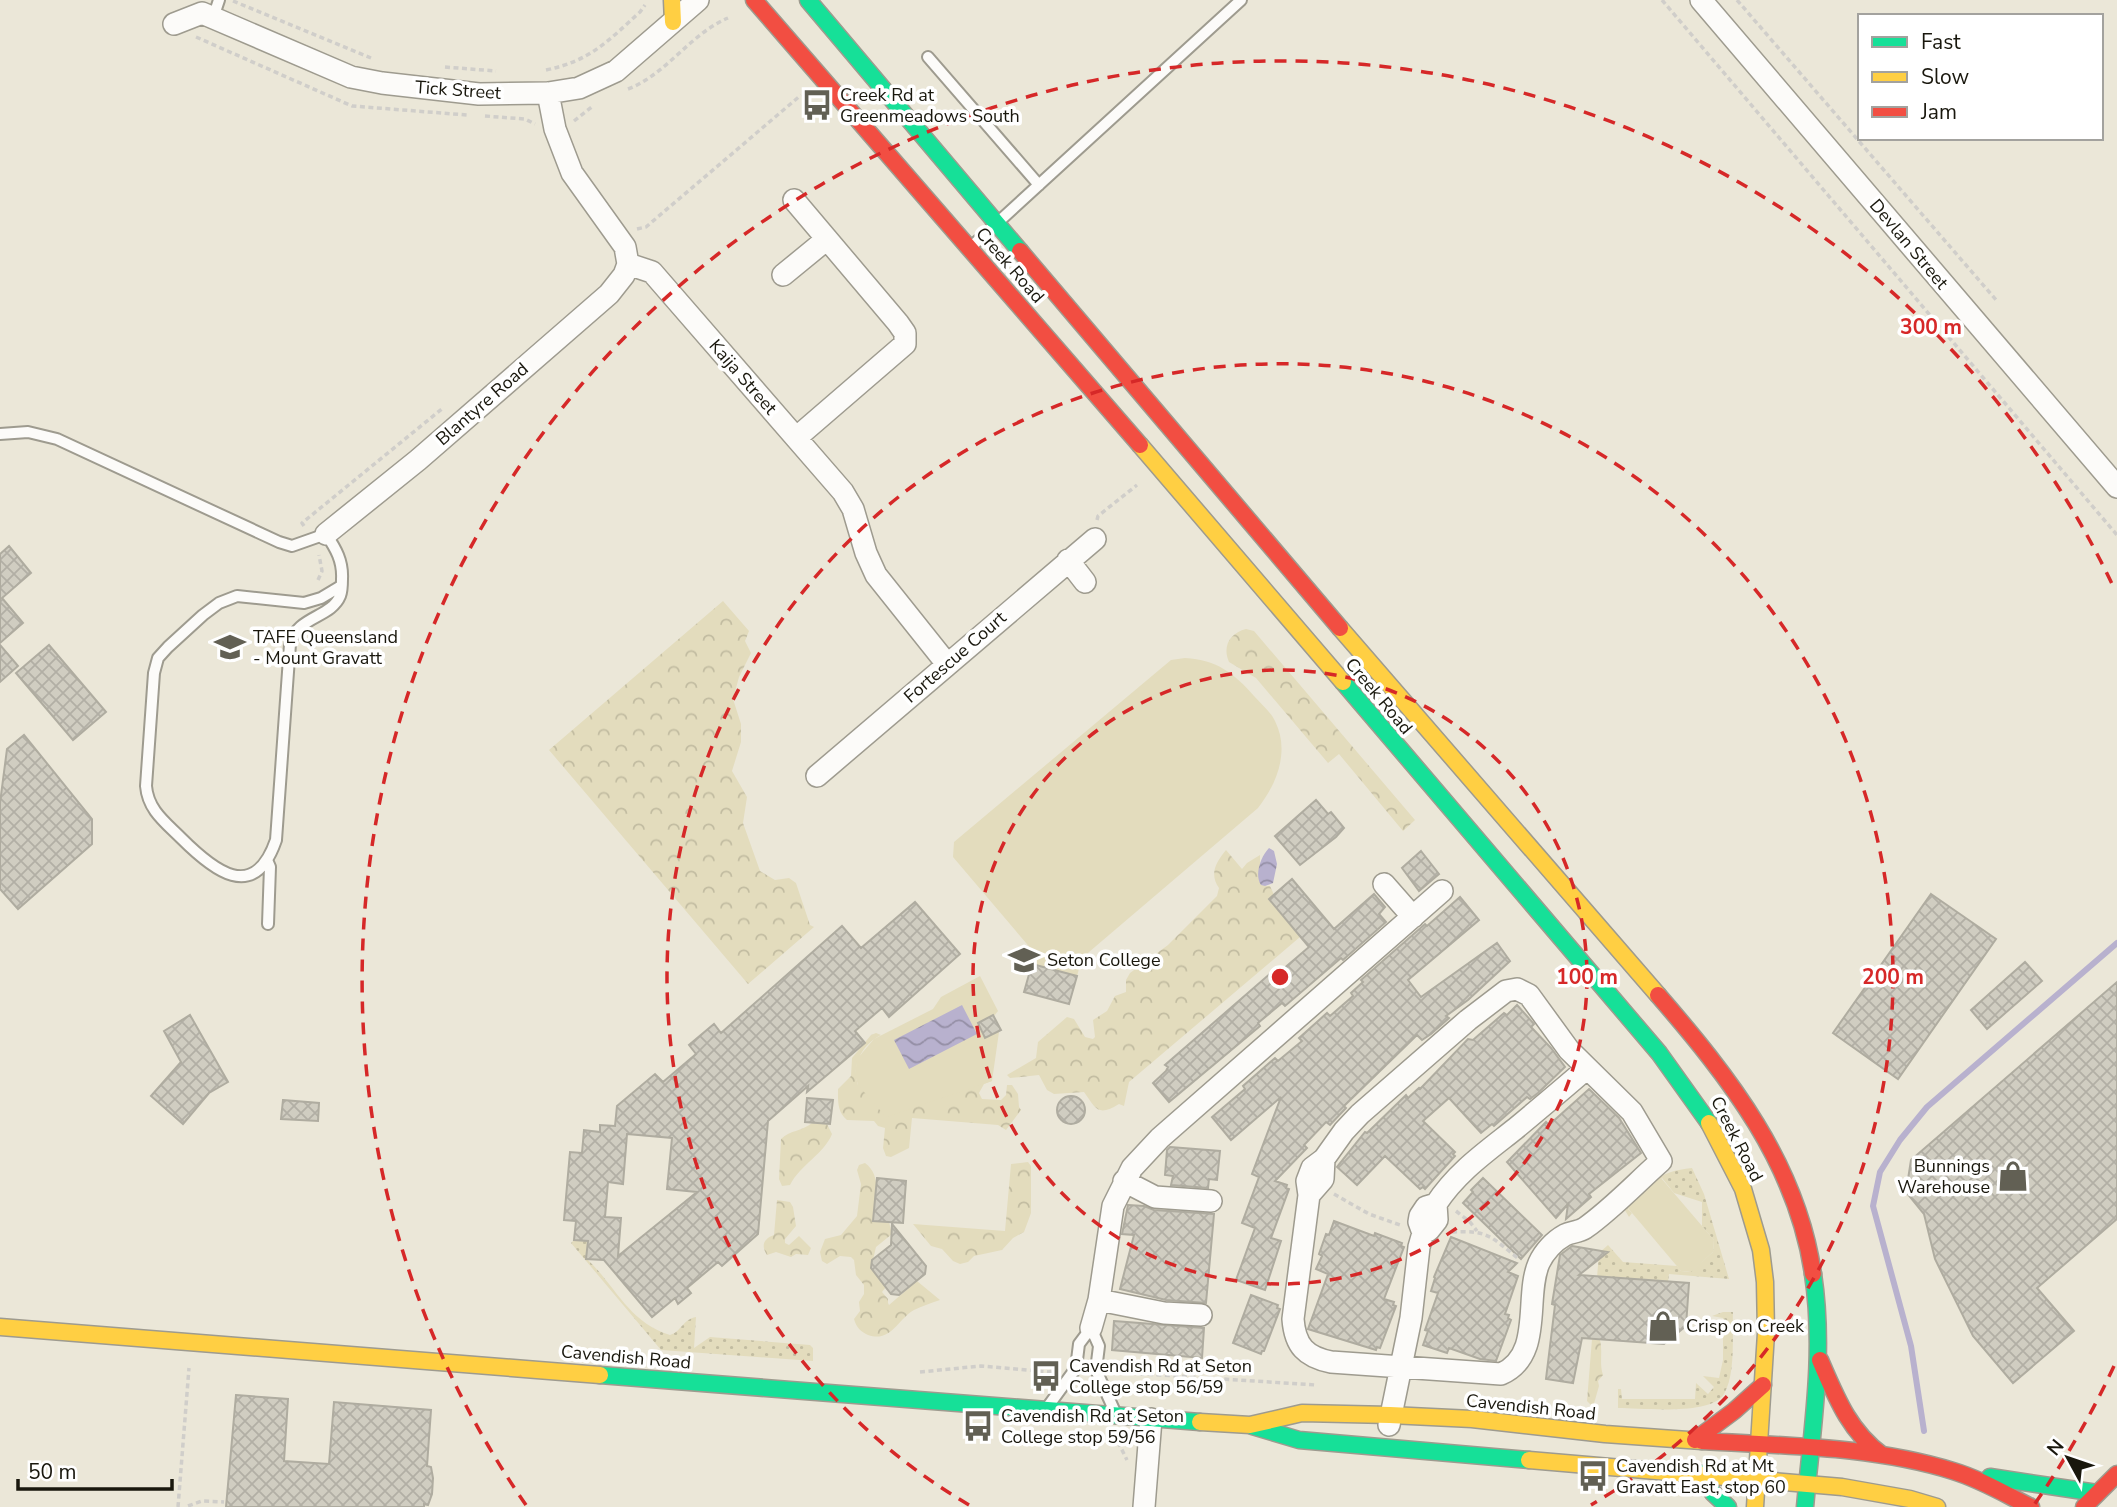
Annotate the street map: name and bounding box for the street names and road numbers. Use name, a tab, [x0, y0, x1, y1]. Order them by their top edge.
street label: Tick Street	[414, 75, 502, 105]
street label: Devlan Street	[1864, 194, 1954, 295]
street label: Creek Road	[970, 222, 1050, 308]
street label: Kaija Street	[704, 334, 783, 420]
street label: Blantyre Road	[431, 357, 533, 451]
street label: Fortescue Court	[899, 605, 1012, 708]
street label: Creek Road	[1340, 653, 1418, 739]
street label: Creek Road	[1705, 1092, 1769, 1186]
street label: Cavendish Road	[560, 1339, 692, 1375]
street label: Cavendish Road	[1465, 1388, 1597, 1426]

